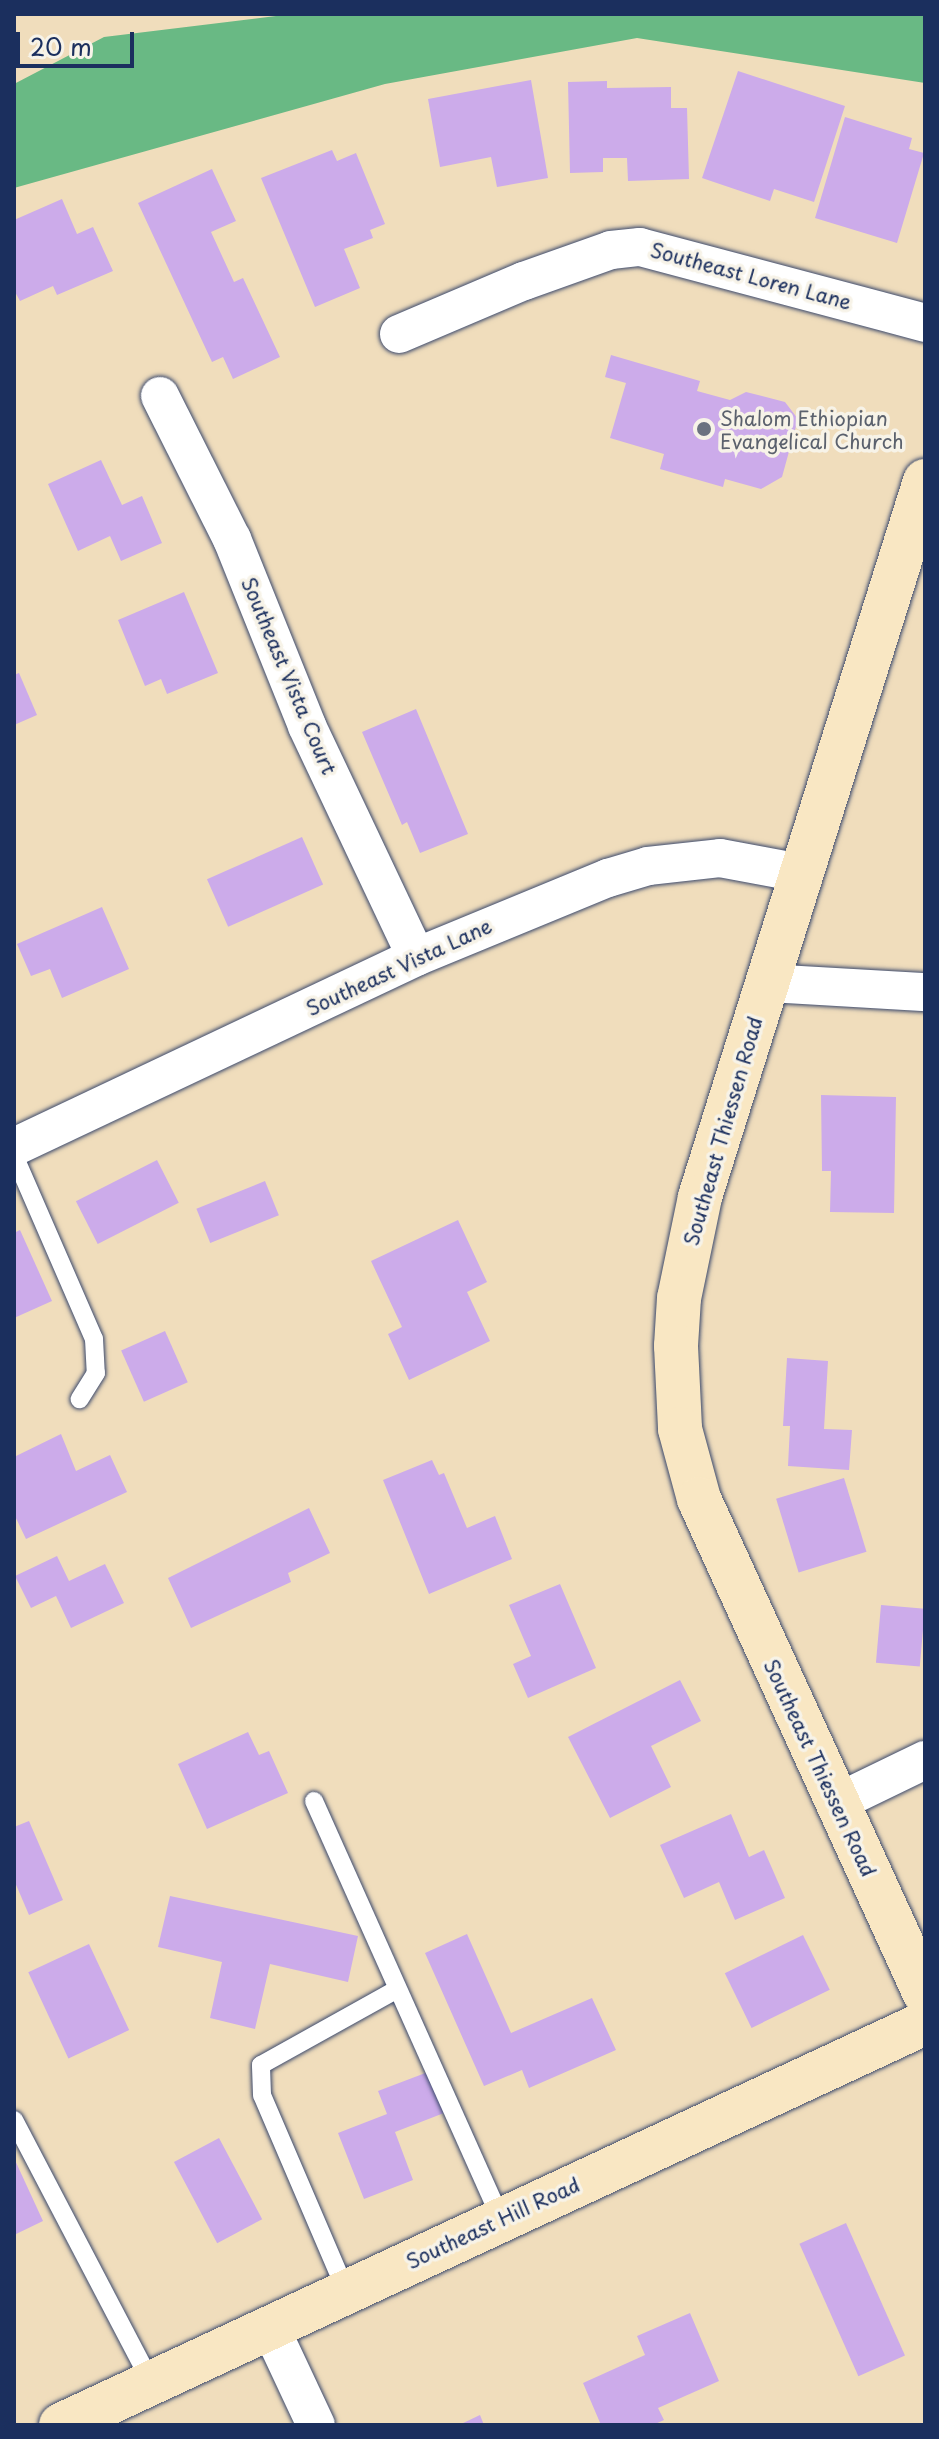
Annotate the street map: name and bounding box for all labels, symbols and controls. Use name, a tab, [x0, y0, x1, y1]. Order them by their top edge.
scale bar	[20, 16, 138, 66]
text: 20 m	[30, 28, 92, 64]
street label: Southeast Loren Lane	[647, 237, 855, 315]
place label: Shalom Ethiopian Evangelical Church	[720, 406, 903, 453]
marker: Shalom Ethiopian Evangelical Church	[695, 420, 713, 438]
street label: Southeast Vista Court	[237, 574, 341, 778]
street label: Southeast Vista Lane	[302, 913, 496, 1021]
street label: Southeast Thiessen Road	[679, 1014, 767, 1248]
street label: Southeast Thiessen Road	[759, 1655, 881, 1881]
street label: Southeast Hill Road	[403, 2172, 583, 2274]

